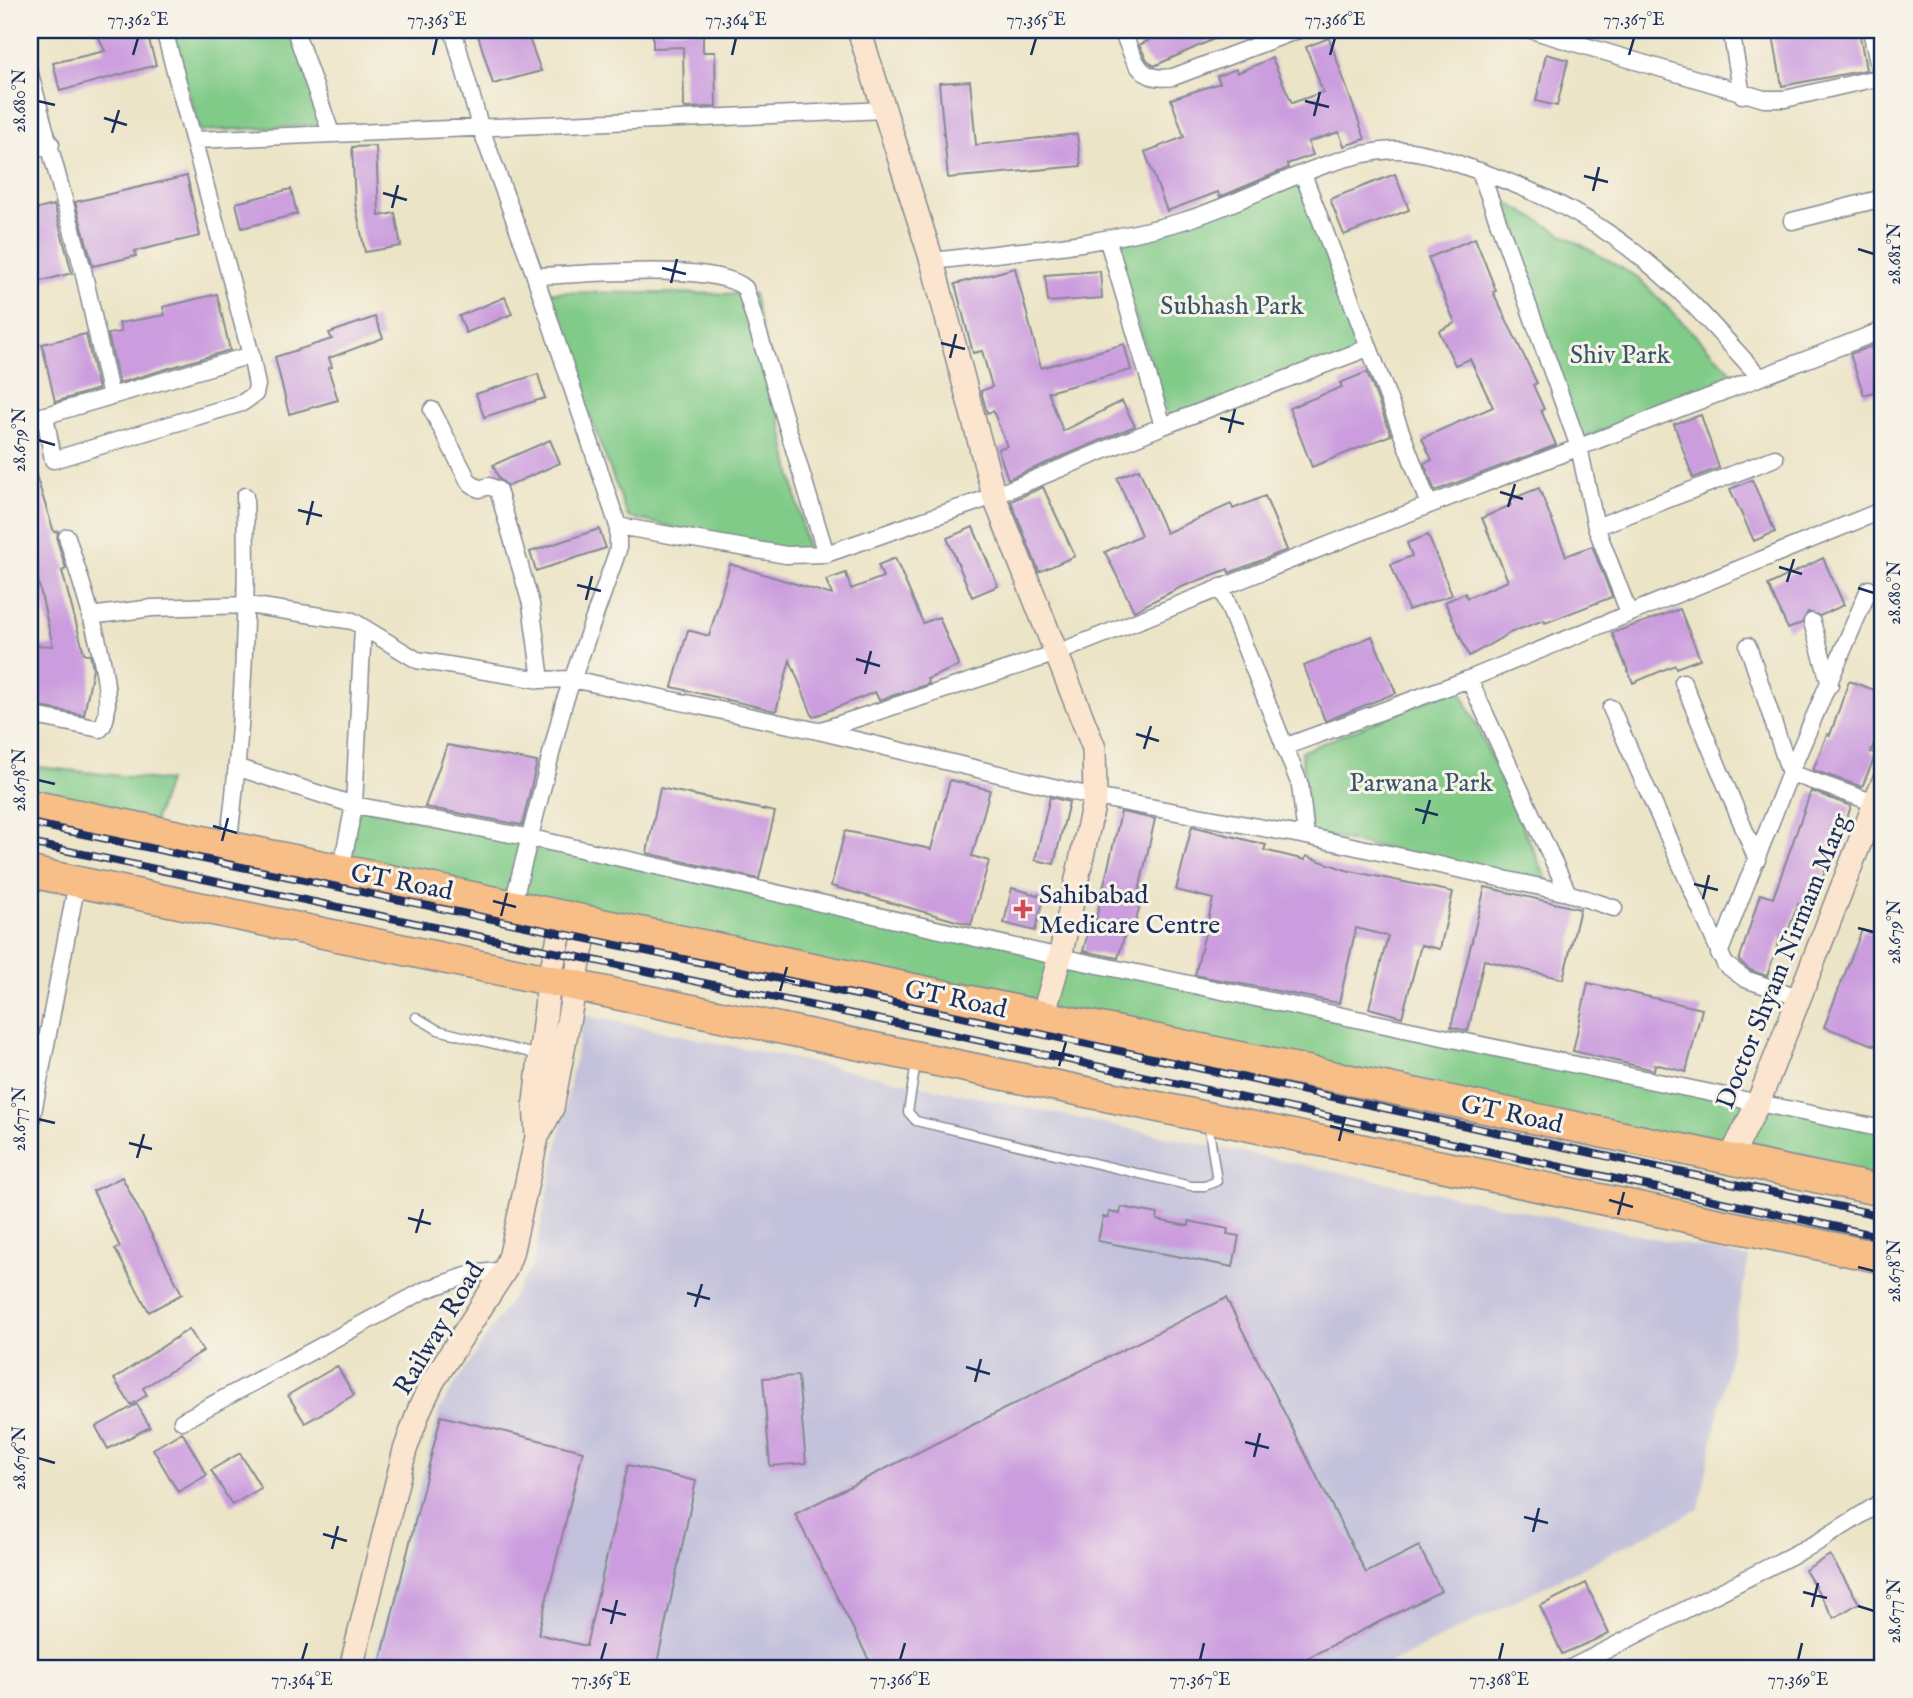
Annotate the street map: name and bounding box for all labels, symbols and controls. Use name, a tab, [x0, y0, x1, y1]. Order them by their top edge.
text: 77.362°E	[107, 9, 169, 32]
text: 77.363°E	[407, 9, 467, 32]
text: 77.364°E	[705, 9, 767, 32]
text: 77.365°E	[1006, 9, 1066, 32]
text: 77.366°E	[1305, 9, 1365, 32]
text: 77.367°E	[1603, 9, 1665, 32]
text: 28.680°N	[9, 69, 32, 133]
text: 28.681°N	[1884, 223, 1907, 285]
park label: Subhash Park	[1160, 290, 1305, 323]
park label: Shiv Park	[1570, 339, 1671, 372]
text: 28.679°N	[9, 407, 32, 472]
text: 28.680°N	[1884, 561, 1907, 625]
text: 28.678°N	[9, 748, 32, 812]
park label: Parwana Park	[1349, 767, 1494, 800]
street label: Doctor Shyam Nirmam Marg	[1709, 808, 1858, 1114]
street label: GT Road	[348, 856, 456, 909]
place label: Sahibabad Medicare Centre	[1039, 879, 1220, 942]
marker: Sahibabad Medicare Centre	[1013, 899, 1033, 919]
text: 28.679°N	[1884, 899, 1907, 964]
street label: GT Road	[902, 973, 1010, 1026]
text: 28.677°N	[9, 1086, 32, 1152]
street label: GT Road	[1458, 1088, 1566, 1141]
text: 28.678°N	[1884, 1239, 1907, 1303]
street label: Railway Road	[387, 1256, 492, 1401]
text: 28.676°N	[9, 1425, 32, 1490]
text: 28.677°N	[1884, 1578, 1907, 1644]
text: 77.364°E	[271, 1669, 333, 1692]
text: 77.365°E	[571, 1669, 631, 1692]
text: 77.366°E	[870, 1669, 930, 1692]
text: 77.367°E	[1169, 1669, 1231, 1692]
text: 77.368°E	[1469, 1669, 1529, 1692]
text: 77.369°E	[1767, 1669, 1829, 1692]

